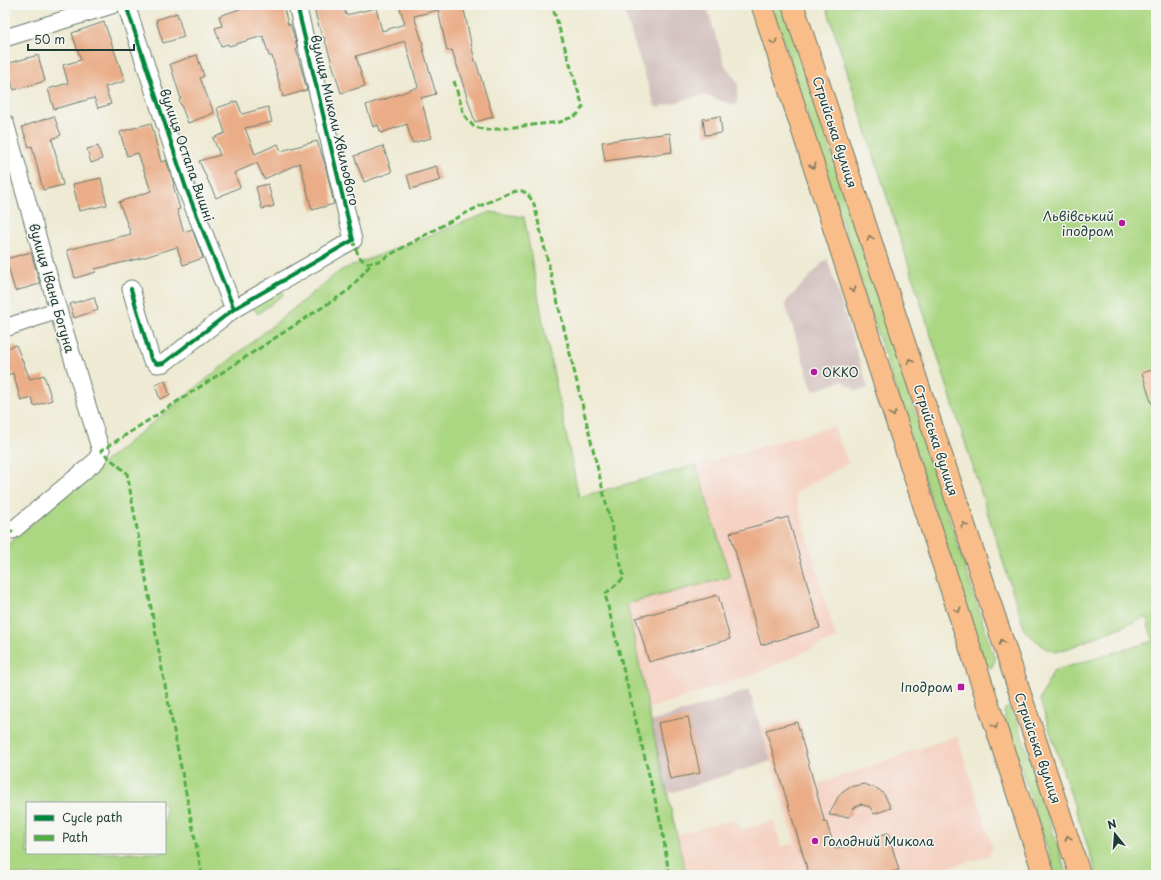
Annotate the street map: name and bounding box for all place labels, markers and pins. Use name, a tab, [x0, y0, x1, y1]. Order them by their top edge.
place label: Львівський іподром	[1043, 206, 1114, 240]
marker: Львівський іподром	[1117, 218, 1127, 228]
place label: ОККО	[822, 362, 859, 381]
marker: ОККО	[809, 367, 819, 377]
place label: Іподром	[900, 677, 953, 696]
marker: Іподром	[956, 682, 966, 692]
place label: Голодний Микола	[823, 831, 935, 850]
marker: Голодний Микола	[810, 836, 820, 846]

